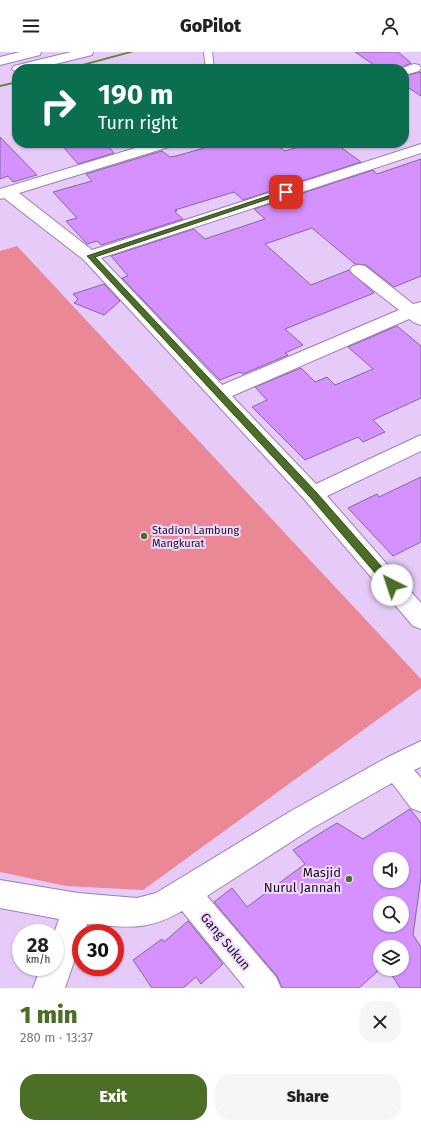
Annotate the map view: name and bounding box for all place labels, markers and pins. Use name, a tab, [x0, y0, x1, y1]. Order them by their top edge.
pin	[269, 175, 303, 209]
place label: Stadion Lambung Mangkurat	[152, 524, 239, 550]
marker: Stadion Lambung Mangkurat	[139, 531, 149, 541]
place label: Masjid Nurul Jannah	[264, 865, 341, 895]
marker: Masjid Nurul Jannah	[344, 874, 354, 884]

